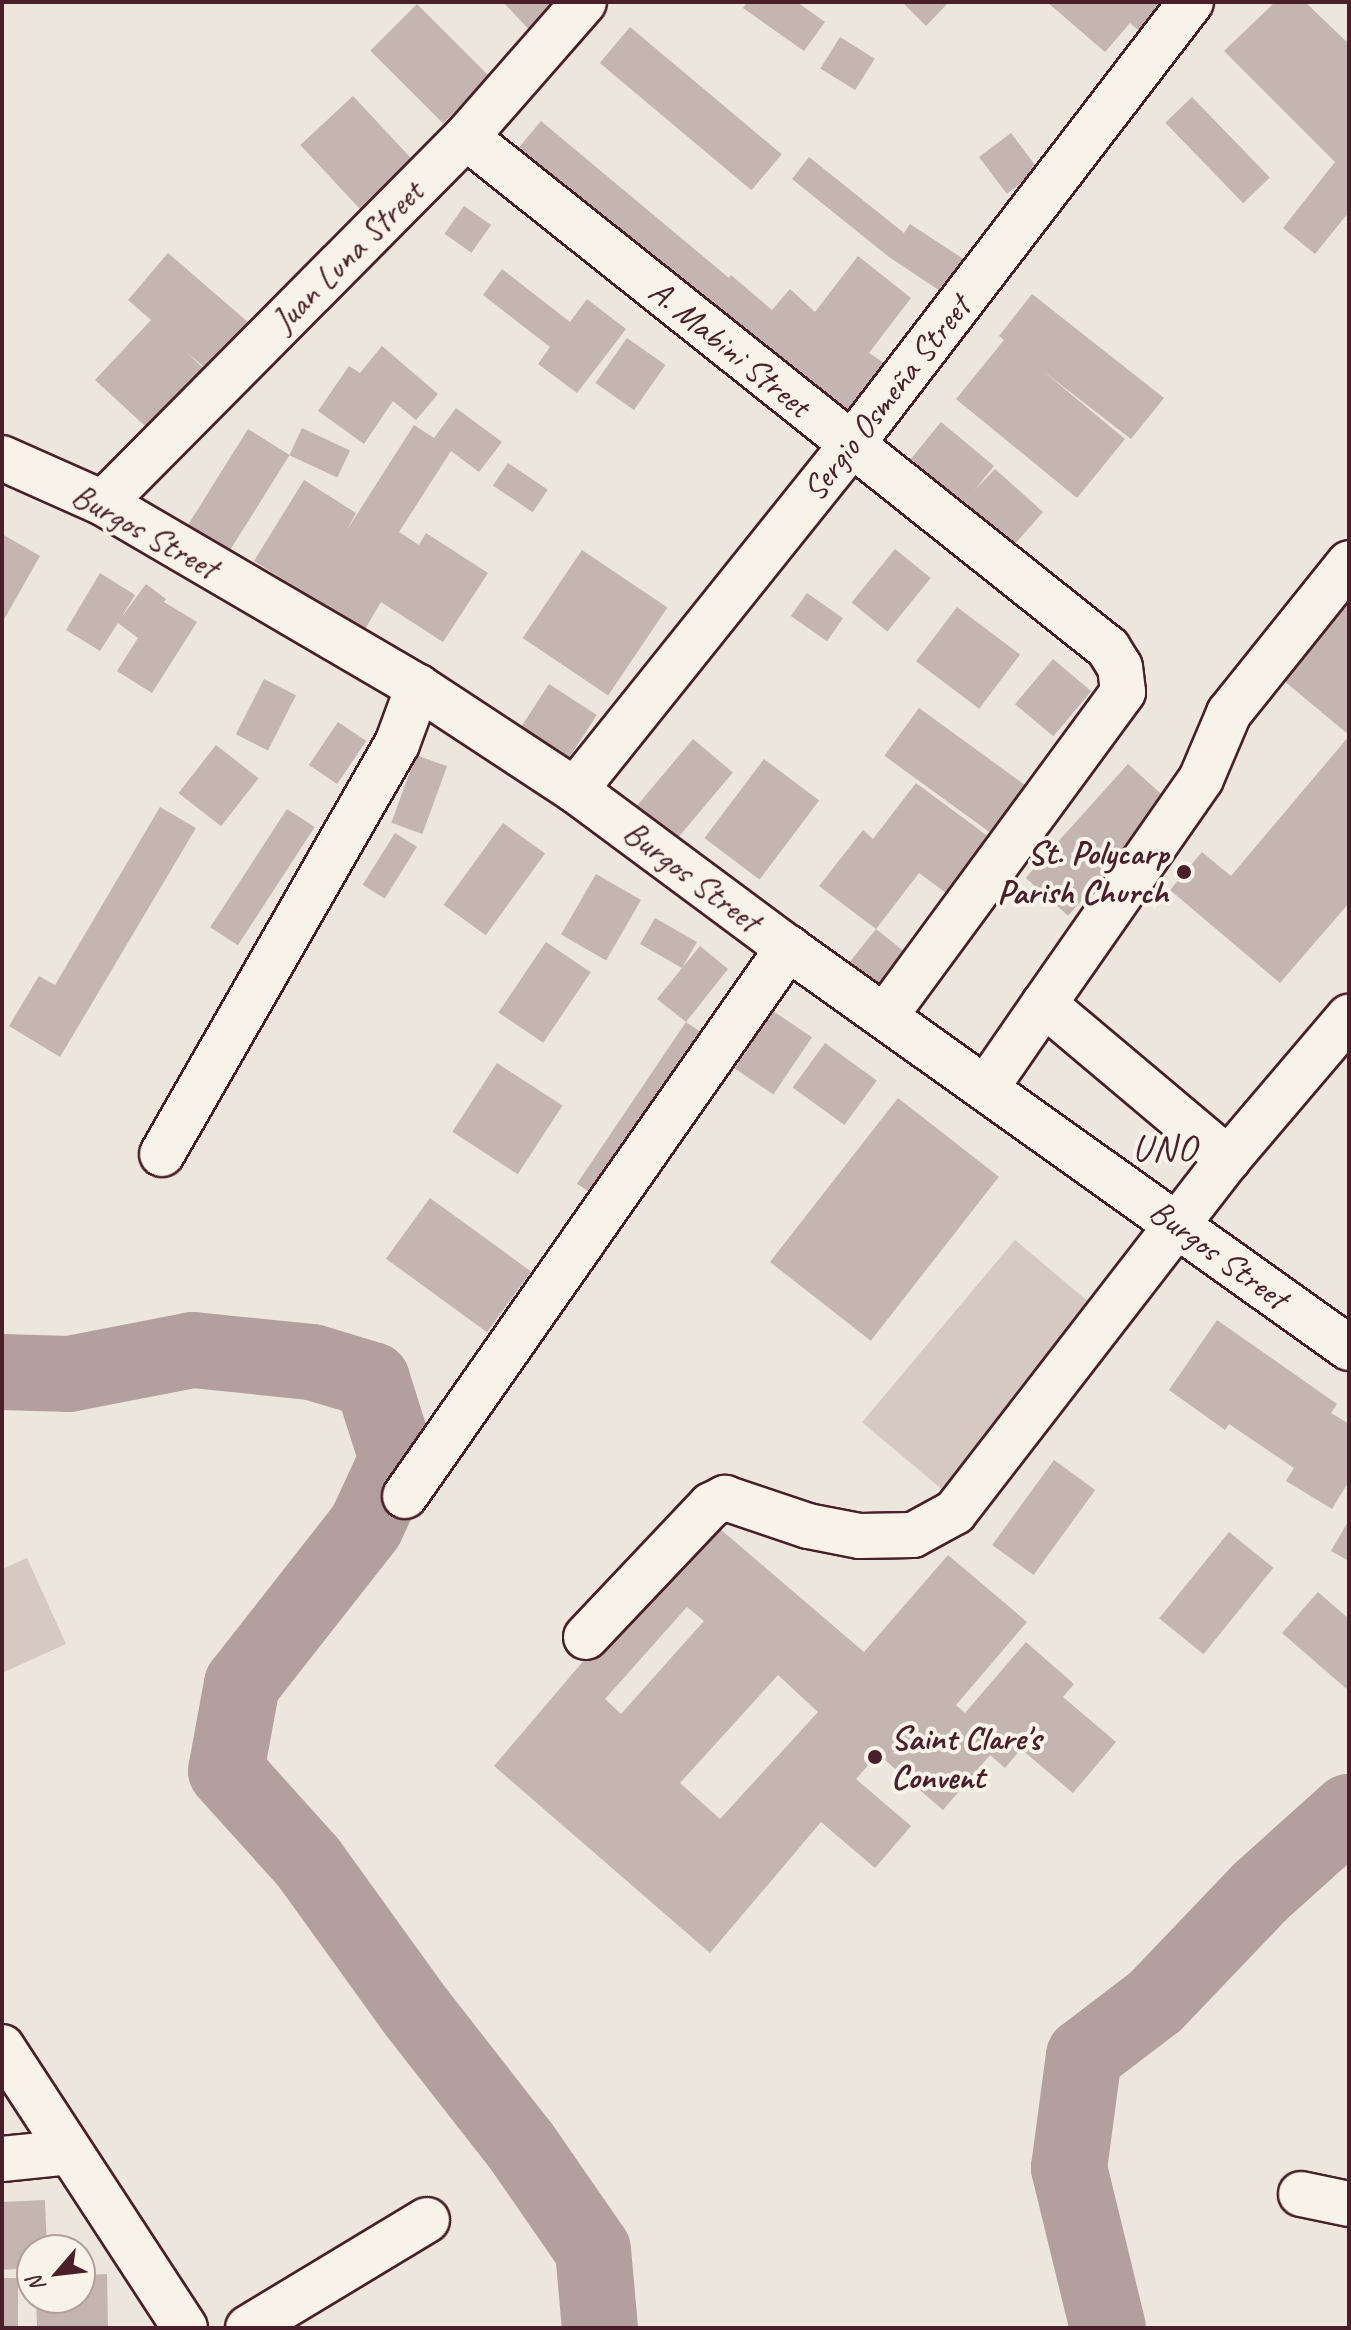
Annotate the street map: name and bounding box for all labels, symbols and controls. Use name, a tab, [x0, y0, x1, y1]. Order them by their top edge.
street label: Juan Luna Street	[263, 172, 431, 340]
street label: A. Mabini Street	[641, 270, 819, 426]
street label: Sergio Osmeña Street	[793, 287, 979, 509]
street label: Burgos Street	[65, 474, 225, 588]
street label: Burgos Street	[616, 811, 768, 941]
place label: St. Polycarp Parish Church	[997, 832, 1168, 912]
marker: St. Polycarp Parish Church	[1175, 863, 1193, 881]
district label: UNO	[1132, 1125, 1198, 1171]
street label: Burgos Street	[1142, 1190, 1296, 1318]
place label: Saint Clare's Convent	[891, 1717, 1041, 1796]
marker: Saint Clare's Convent	[866, 1748, 884, 1766]
north arrow	[16, 2234, 96, 2314]
text: N	[21, 2272, 52, 2297]

